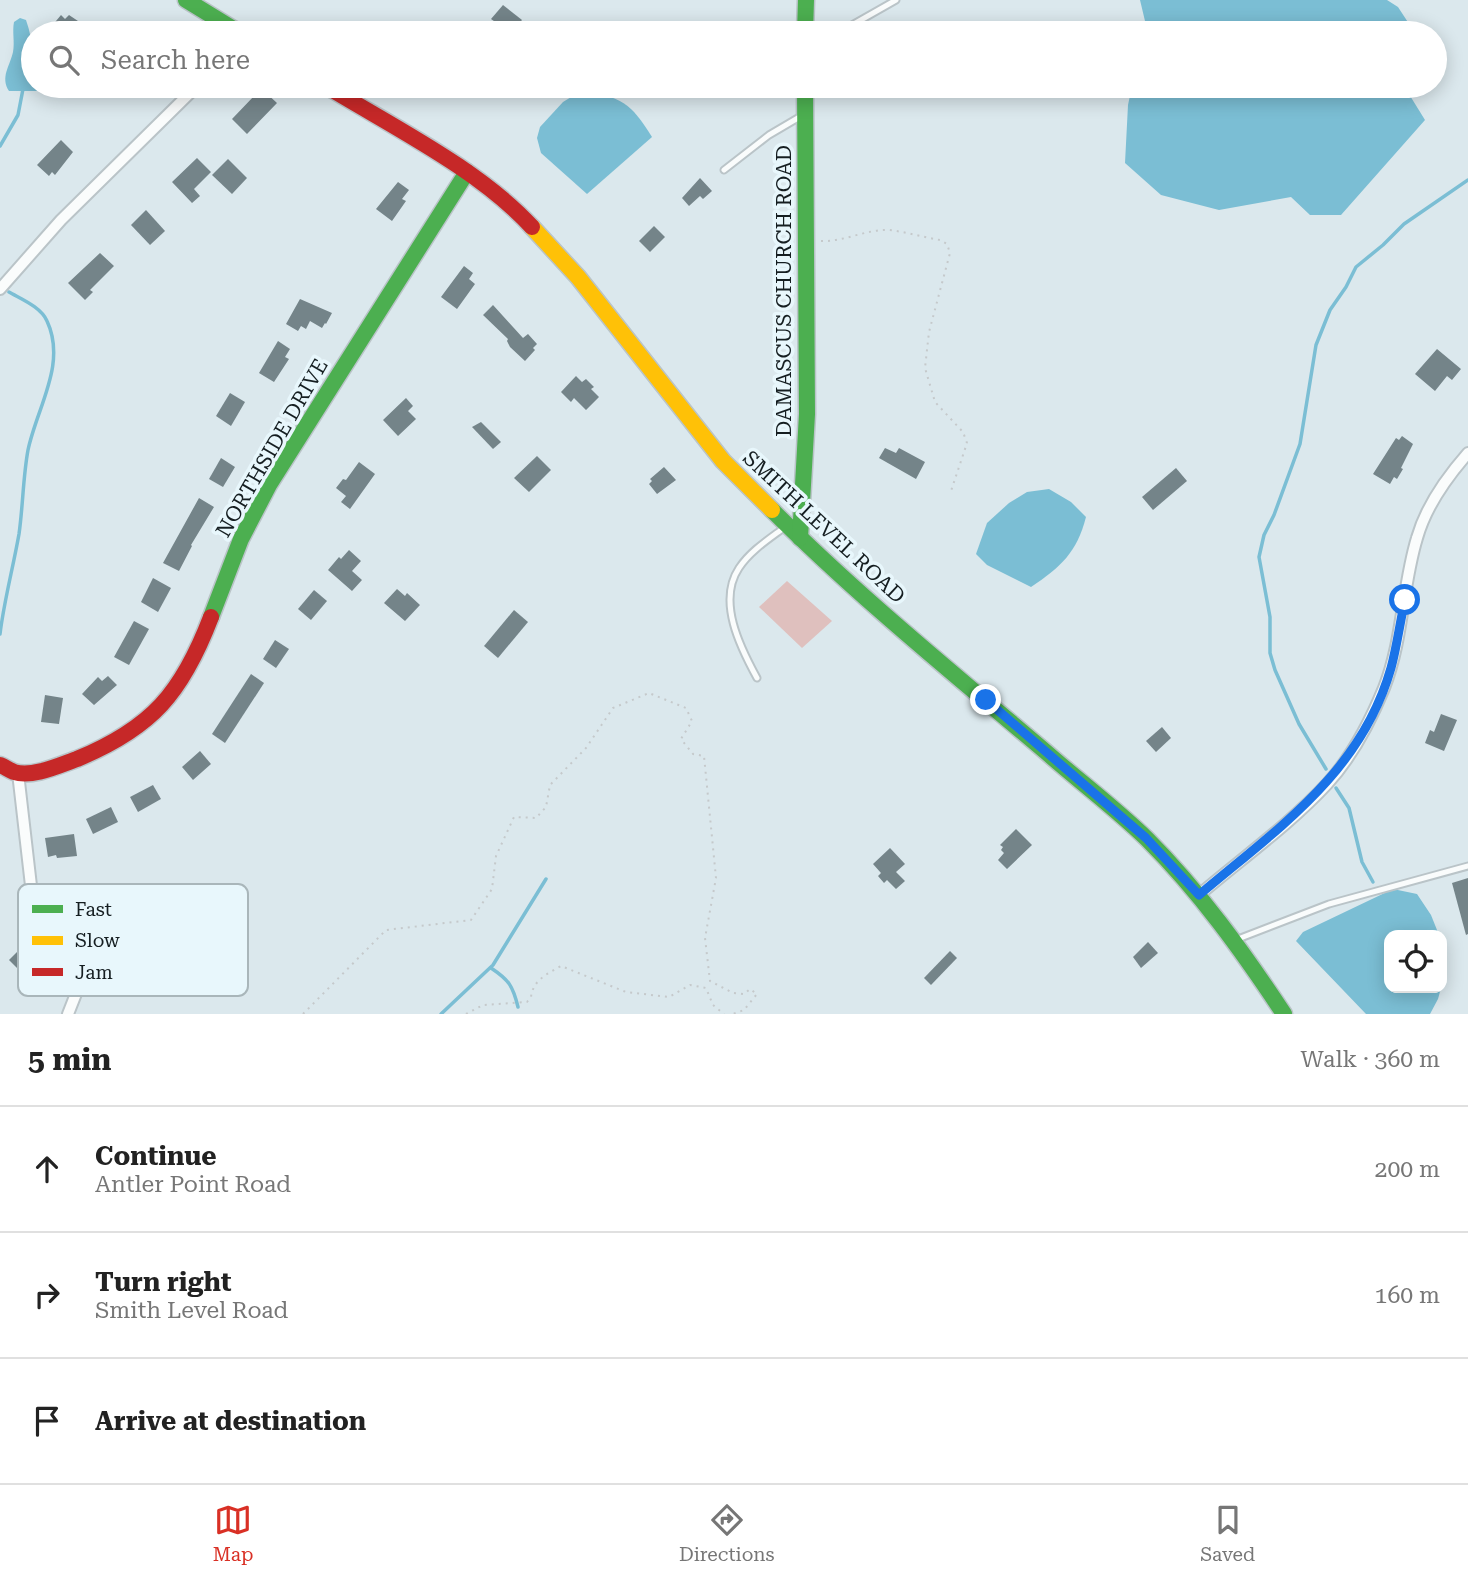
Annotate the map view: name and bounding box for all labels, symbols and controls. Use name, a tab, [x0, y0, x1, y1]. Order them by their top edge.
search box	[21, 21, 1447, 98]
icon: search	[45, 41, 83, 79]
text: Search here	[101, 45, 250, 75]
street label: DAMASCUS CHURCH ROAD	[772, 145, 796, 437]
street label: NORTHSIDE DRIVE	[211, 355, 333, 541]
street label: SMITH LEVEL ROAD	[738, 446, 910, 608]
route start	[1389, 584, 1420, 615]
route end	[970, 684, 1001, 715]
legend	[18, 884, 248, 996]
text: Fast	[75, 898, 112, 921]
text: Slow	[75, 929, 120, 952]
map controls	[1384, 930, 1447, 993]
button: locate	[1384, 930, 1447, 993]
text: Jam	[75, 961, 113, 984]
text: 5 min	[28, 1042, 111, 1077]
text: Walk · 360 m	[1301, 1046, 1440, 1073]
text: Continue	[95, 1141, 217, 1171]
icon: ahead	[28, 1150, 66, 1188]
text: 200 m	[1375, 1156, 1440, 1183]
text: Antler Point Road	[95, 1171, 291, 1198]
text: Turn right	[95, 1267, 231, 1297]
icon: right	[28, 1276, 66, 1314]
text: 160 m	[1375, 1282, 1440, 1309]
text: Smith Level Road	[95, 1297, 288, 1324]
icon: arrive	[28, 1402, 66, 1440]
text: Arrive at destination	[95, 1406, 366, 1436]
tab: Map	[213, 1501, 253, 1566]
tab: Directions	[679, 1501, 775, 1566]
tab: Saved	[1200, 1501, 1255, 1566]

